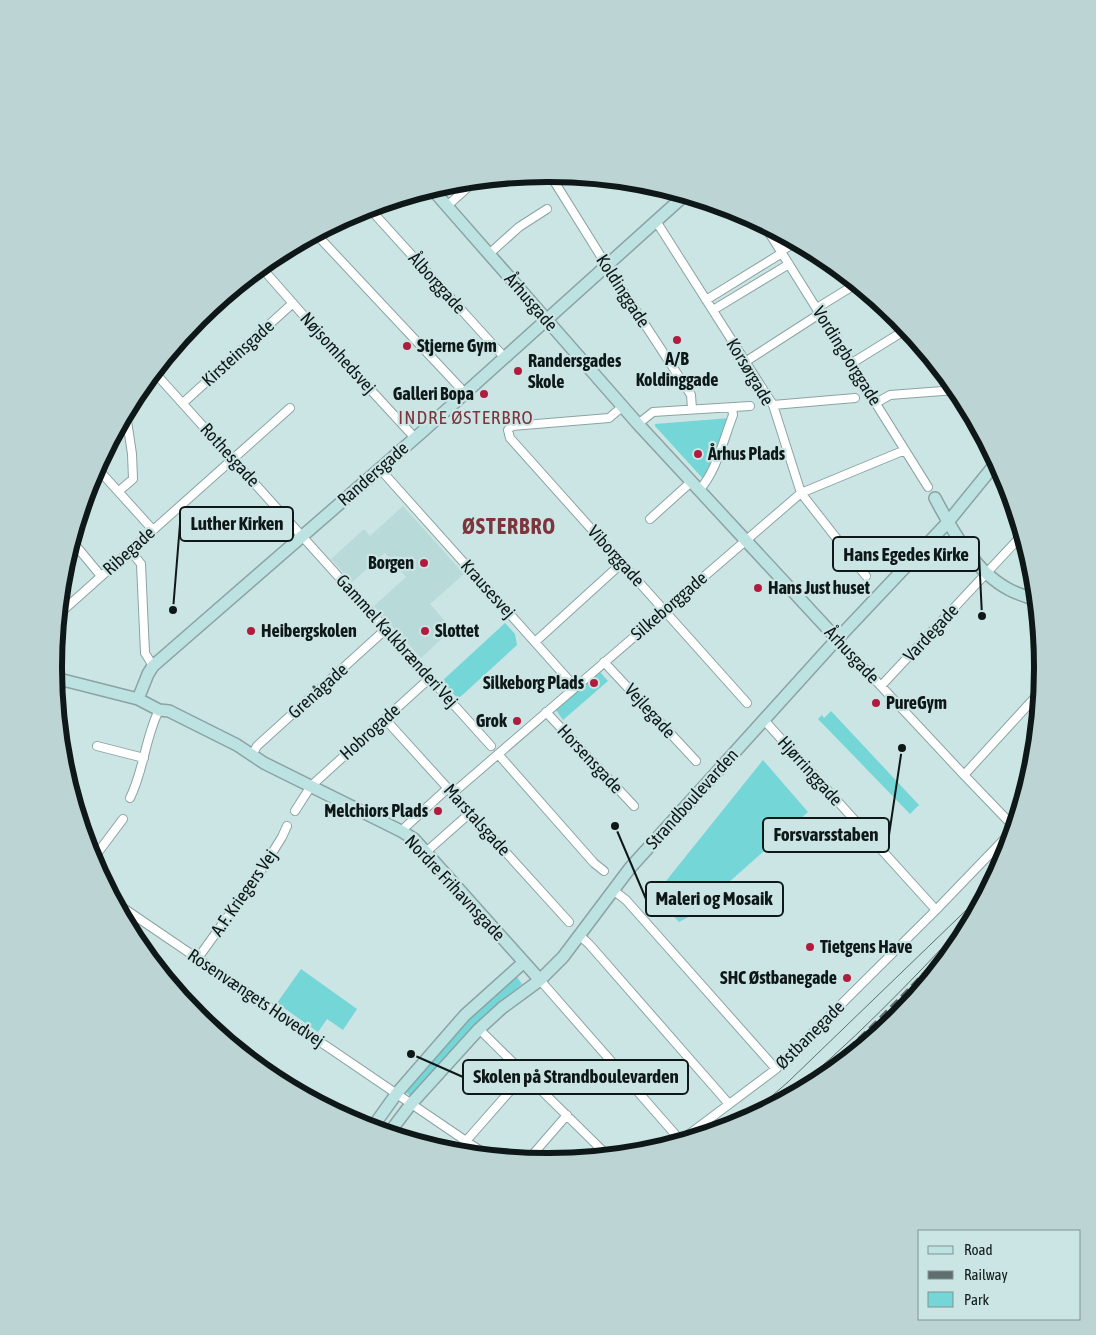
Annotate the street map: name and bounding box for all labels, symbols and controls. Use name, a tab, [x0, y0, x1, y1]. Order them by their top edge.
street label: Ålborggade	[404, 248, 470, 318]
street label: Koldinggade	[592, 250, 655, 331]
street label: Århusgade	[500, 268, 562, 335]
street label: Vordingborggade	[809, 302, 886, 409]
street label: Nøjsomhedsvej	[296, 308, 380, 398]
street label: Kirsteinsgade	[197, 315, 278, 390]
marker: A/B Koldinggade	[671, 334, 683, 346]
street label: Korsørgade	[722, 334, 779, 409]
place label: Stjerne Gym	[417, 335, 497, 356]
marker: Stjerne Gym	[401, 340, 413, 352]
place label: A/B Koldinggade	[636, 348, 718, 390]
place label: Randersgades Skole	[528, 350, 622, 392]
marker: Randersgades Skole	[512, 365, 524, 377]
place label: Galleri Bopa	[393, 383, 474, 404]
marker: Galleri Bopa	[478, 388, 490, 400]
district label: INDRE ØSTERBRO	[398, 406, 534, 428]
street label: Rothesgade	[196, 419, 264, 491]
street label: Randersgade	[333, 437, 412, 510]
place label: Århus Plads	[707, 442, 786, 464]
marker: Århus Plads	[692, 448, 704, 460]
callout: Luther Kirken	[180, 507, 293, 541]
text: Luther Kirken	[190, 512, 284, 534]
district label: ØSTERBRO	[462, 513, 556, 539]
street label: Viborggade	[584, 521, 649, 590]
street label: Ribegade	[98, 522, 159, 579]
callout: Hans Egedes Kirke	[833, 537, 979, 571]
text: Hans Egedes Kirke	[843, 543, 969, 565]
place label: Borgen	[368, 552, 414, 573]
street label: Krausesvej	[457, 555, 520, 622]
marker: Borgen	[418, 557, 430, 569]
street label: Silkeborggade	[626, 567, 711, 644]
street label: Gammel Kalkbrænderi Vej	[332, 570, 463, 712]
place label: Hans Just huset	[768, 577, 871, 598]
marker: Hans Just huset	[752, 582, 764, 594]
street label: Vardegade	[899, 599, 963, 666]
place label: Heibergskolen	[261, 620, 357, 641]
place label: Slottet	[435, 620, 480, 641]
street label: Århusgade	[821, 622, 884, 688]
marker: Heibergskolen	[245, 625, 257, 637]
marker: Slottet	[419, 625, 431, 637]
street label: Grenågade	[284, 659, 352, 723]
place label: Silkeborg Plads	[483, 672, 585, 693]
marker: Silkeborg Plads	[588, 677, 600, 689]
street label: Vejlegade	[621, 679, 680, 742]
place label: PureGym	[886, 692, 947, 713]
marker: PureGym	[870, 697, 882, 709]
street label: Hobrogade	[335, 699, 404, 764]
place label: Grok	[476, 710, 508, 731]
marker: Grok	[511, 715, 523, 727]
street label: Horsensgade	[553, 720, 627, 797]
street label: Hjørringgade	[774, 732, 847, 810]
street label: Strandboulevarden	[641, 744, 742, 853]
street label: Marstalsgade	[440, 779, 515, 860]
place label: Melchiors Plads	[324, 800, 429, 821]
marker: Melchiors Plads	[432, 805, 444, 817]
callout: Forsvarsstaben	[763, 818, 889, 852]
text: Forsvarsstaben	[773, 823, 879, 845]
street label: Nordre Frihavnsgade	[401, 830, 510, 945]
street label: A.F. Kriegers Vej	[206, 845, 281, 940]
callout: Maleri og Mosaik	[646, 882, 783, 916]
text: Maleri og Mosaik	[655, 887, 773, 909]
place label: Tietgens Have	[820, 936, 912, 957]
marker: Tietgens Have	[804, 941, 816, 953]
street label: Rosenvængets Hovedvej	[184, 944, 329, 1051]
place label: SHC Østbanegade	[720, 967, 837, 988]
marker: SHC Østbanegade	[841, 972, 853, 984]
street label: Østbanegade	[771, 996, 848, 1073]
callout: Skolen på Strandboulevarden	[463, 1060, 688, 1094]
text: Skolen på Strandboulevarden	[473, 1065, 679, 1087]
legend	[918, 1230, 1081, 1320]
text: Road	[964, 1241, 993, 1258]
text: Railway	[964, 1266, 1008, 1283]
text: Park	[964, 1291, 989, 1308]

